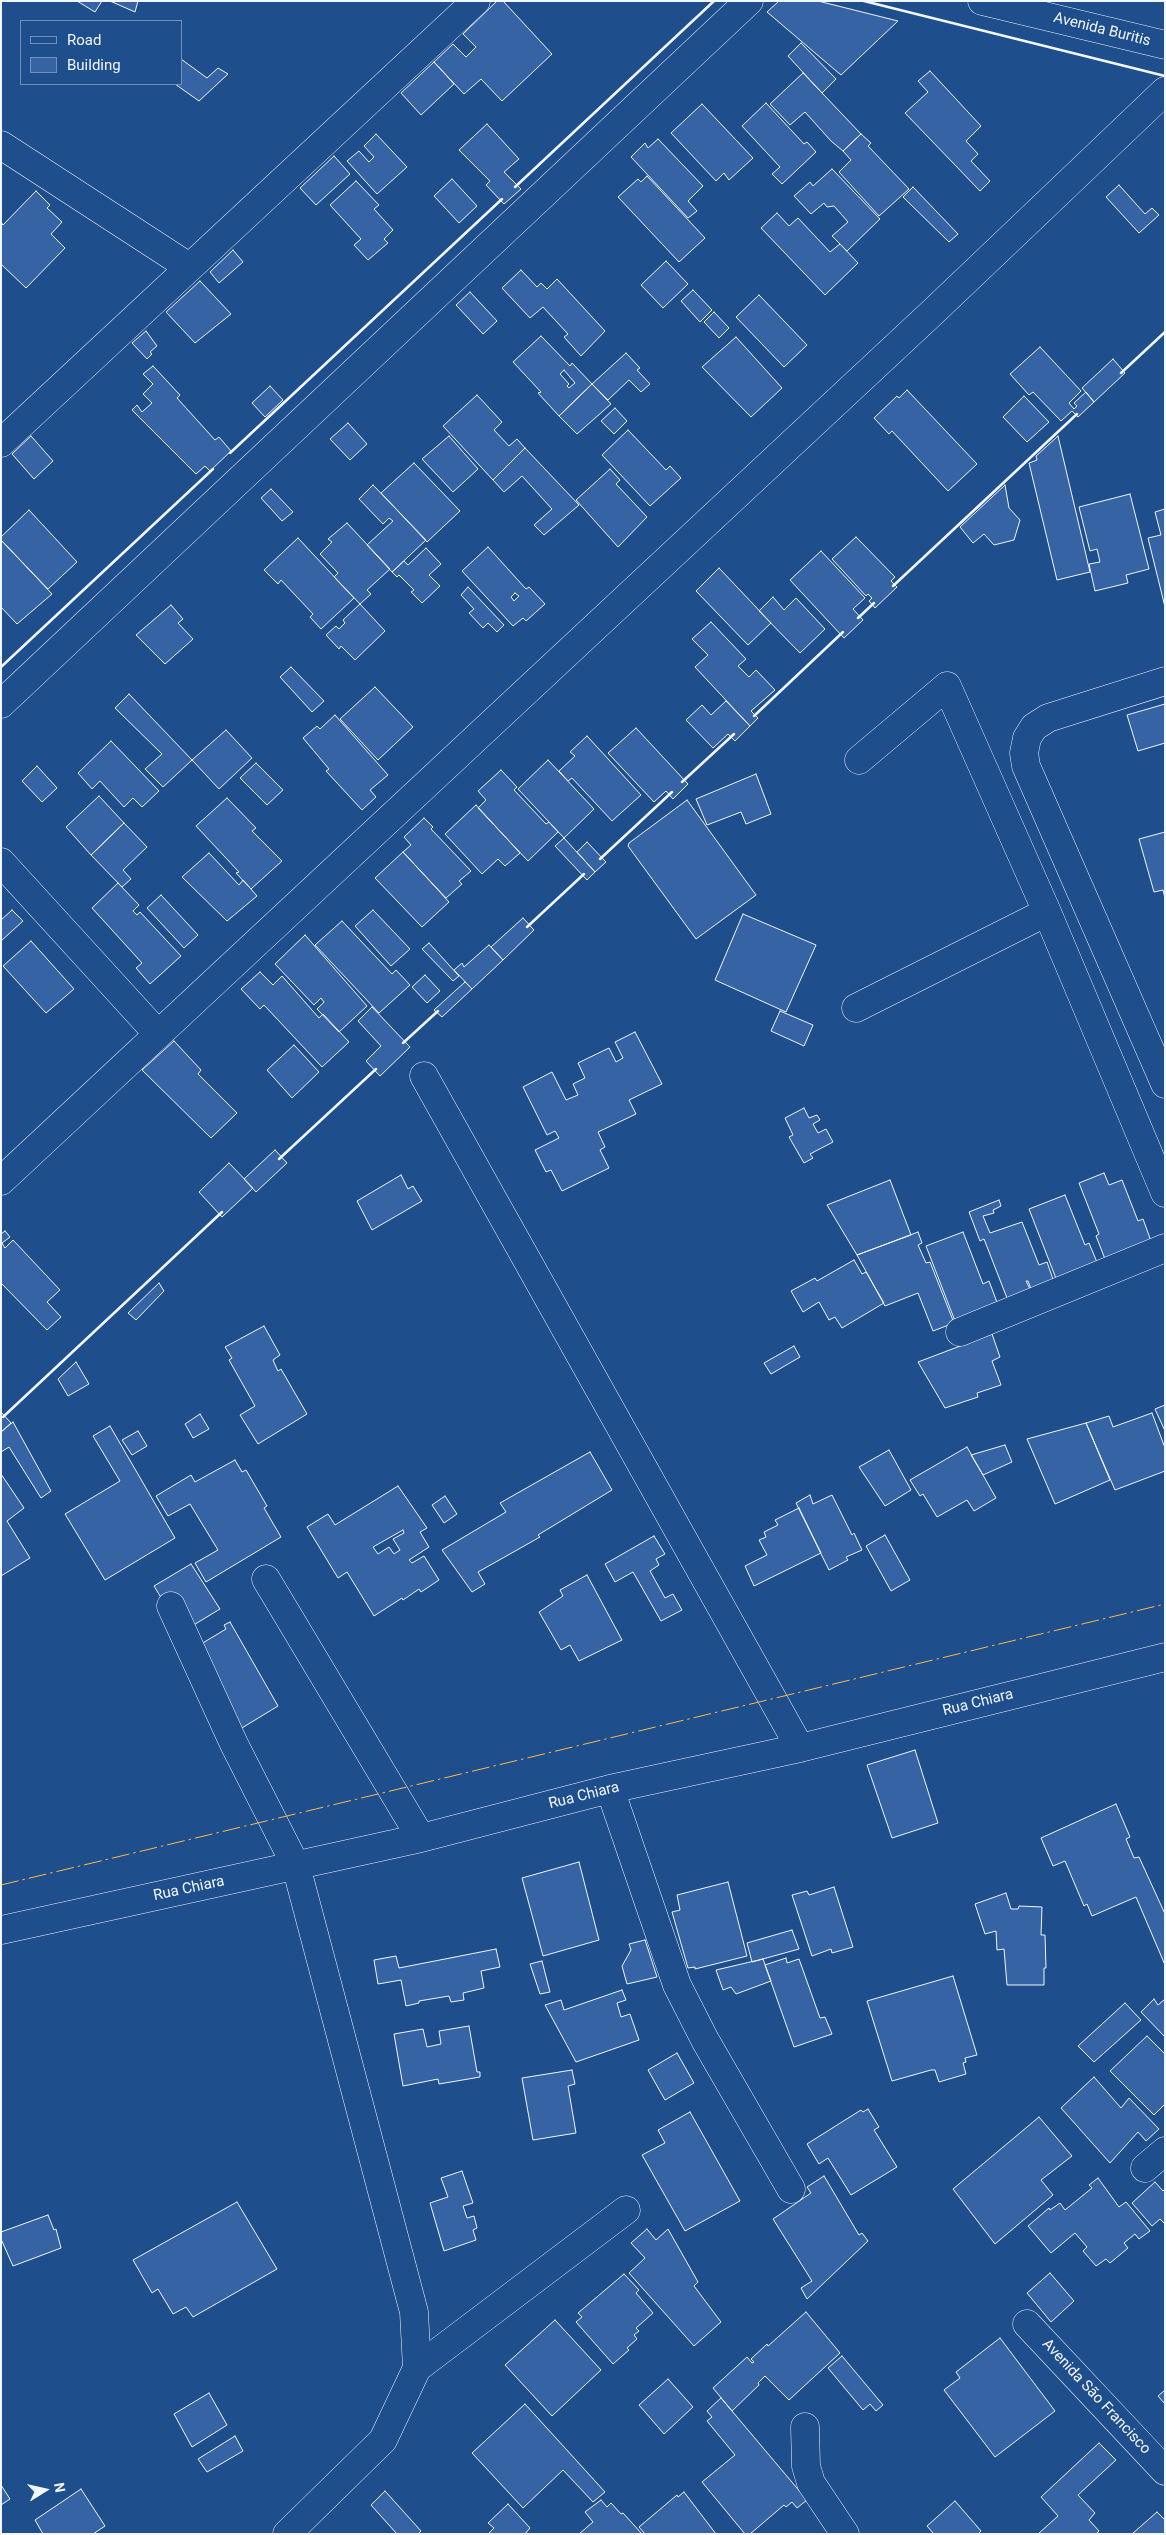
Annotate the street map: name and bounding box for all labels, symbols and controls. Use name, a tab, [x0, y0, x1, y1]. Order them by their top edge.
street label: Avenida Buritis	[1052, 9, 1152, 51]
legend	[20, 20, 182, 85]
text: Road	[67, 31, 101, 49]
text: Building	[67, 56, 121, 74]
street label: Rua Chiara	[941, 1686, 1015, 1720]
street label: Rua Chiara	[547, 1779, 621, 1813]
street label: Rua Chiara	[152, 1873, 226, 1905]
street label: Avenida São Francisco	[1038, 2336, 1154, 2458]
north arrow	[20, 2465, 70, 2515]
text: N	[51, 2481, 69, 2494]

